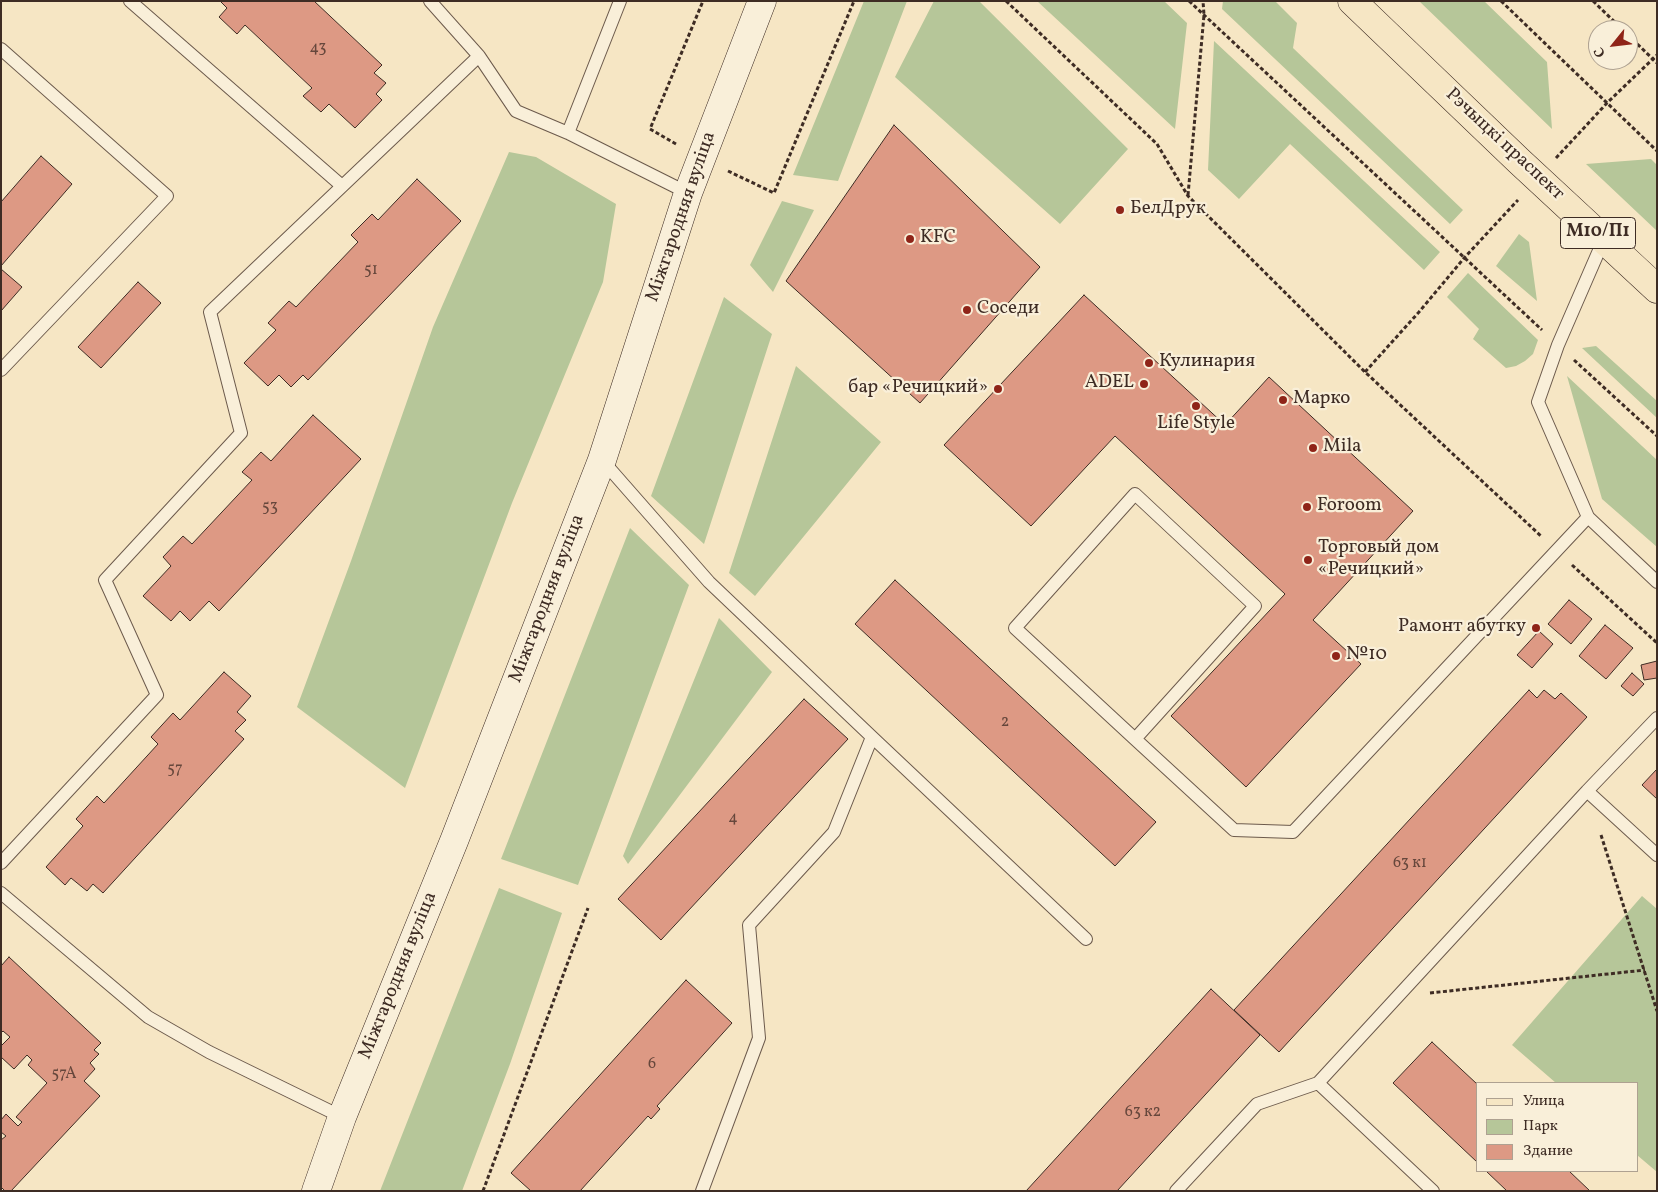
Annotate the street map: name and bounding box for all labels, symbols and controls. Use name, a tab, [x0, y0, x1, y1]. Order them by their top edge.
north arrow	[1588, 20, 1638, 70]
house number: 43	[309, 39, 327, 59]
text: С	[1590, 43, 1611, 61]
street label: Рэчыцкі праспект	[1440, 84, 1568, 206]
street label: Міжгародняя вуліца	[642, 129, 722, 305]
place label: БелДрук	[1130, 199, 1206, 221]
marker: БелДрук	[1114, 204, 1126, 216]
road number: М10/П1	[1560, 218, 1636, 248]
place label: KFC	[920, 228, 956, 250]
marker: KFC	[904, 233, 916, 245]
house number: 51	[364, 261, 378, 281]
place label: Соседи	[977, 299, 1039, 321]
marker: Соседи	[961, 304, 973, 316]
place label: Кулинария	[1159, 352, 1255, 374]
marker: Кулинария	[1143, 357, 1155, 369]
place label: ADEL	[1085, 373, 1134, 395]
place label: бар «Речицкий»	[848, 378, 988, 400]
marker: ADEL	[1138, 378, 1150, 390]
marker: бар «Речицкий»	[992, 383, 1004, 395]
place label: Марко	[1293, 389, 1350, 411]
marker: Марко	[1277, 394, 1289, 406]
marker: Life Style	[1190, 400, 1202, 412]
place label: Life Style	[1157, 414, 1235, 436]
place label: Mila	[1323, 437, 1362, 459]
marker: Mila	[1307, 442, 1319, 454]
place label: Foroom	[1317, 496, 1382, 518]
house number: 53	[262, 498, 278, 518]
marker: Foroom	[1301, 501, 1313, 513]
street label: Міжгародняя вуліца	[505, 512, 591, 686]
place label: Торговый дом «Речицкий»	[1318, 538, 1439, 582]
marker: Торговый дом «Речицкий»	[1302, 554, 1314, 566]
place label: Рамонт абутку	[1398, 617, 1526, 639]
marker: Рамонт абутку	[1530, 622, 1542, 634]
place label: №10	[1346, 645, 1387, 667]
marker: №10	[1330, 650, 1342, 662]
house number: 2	[1001, 713, 1009, 733]
house number: 57	[167, 760, 183, 780]
house number: 4	[728, 809, 738, 829]
house number: 63 к1	[1393, 854, 1427, 874]
street label: Міжгародняя вуліца	[355, 889, 443, 1063]
house number: 6	[648, 1055, 656, 1075]
house number: 57А	[51, 1065, 77, 1085]
legend	[1476, 1082, 1638, 1172]
text: Улица	[1523, 1091, 1565, 1112]
house number: 63 к2	[1125, 1103, 1161, 1123]
text: Парк	[1523, 1116, 1558, 1137]
text: Здание	[1523, 1141, 1573, 1162]

